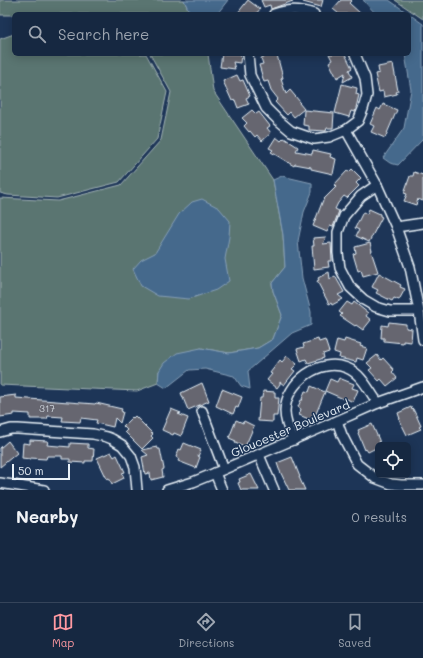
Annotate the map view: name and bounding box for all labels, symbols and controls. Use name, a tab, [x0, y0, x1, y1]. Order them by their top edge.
search box	[12, 12, 411, 56]
icon: search	[26, 23, 48, 45]
text: Search here	[58, 24, 149, 44]
street label: Gloucester Boulevard	[228, 396, 352, 460]
house number: 317	[39, 401, 55, 415]
map controls	[375, 442, 411, 478]
button: locate	[375, 442, 411, 478]
scale bar	[12, 462, 70, 481]
text: 50 m	[18, 463, 44, 478]
text: Nearby	[16, 505, 78, 527]
text: 0 results	[352, 508, 407, 525]
tab: Map	[52, 611, 74, 650]
tab: Directions	[178, 611, 234, 650]
tab: Saved	[338, 611, 371, 650]

